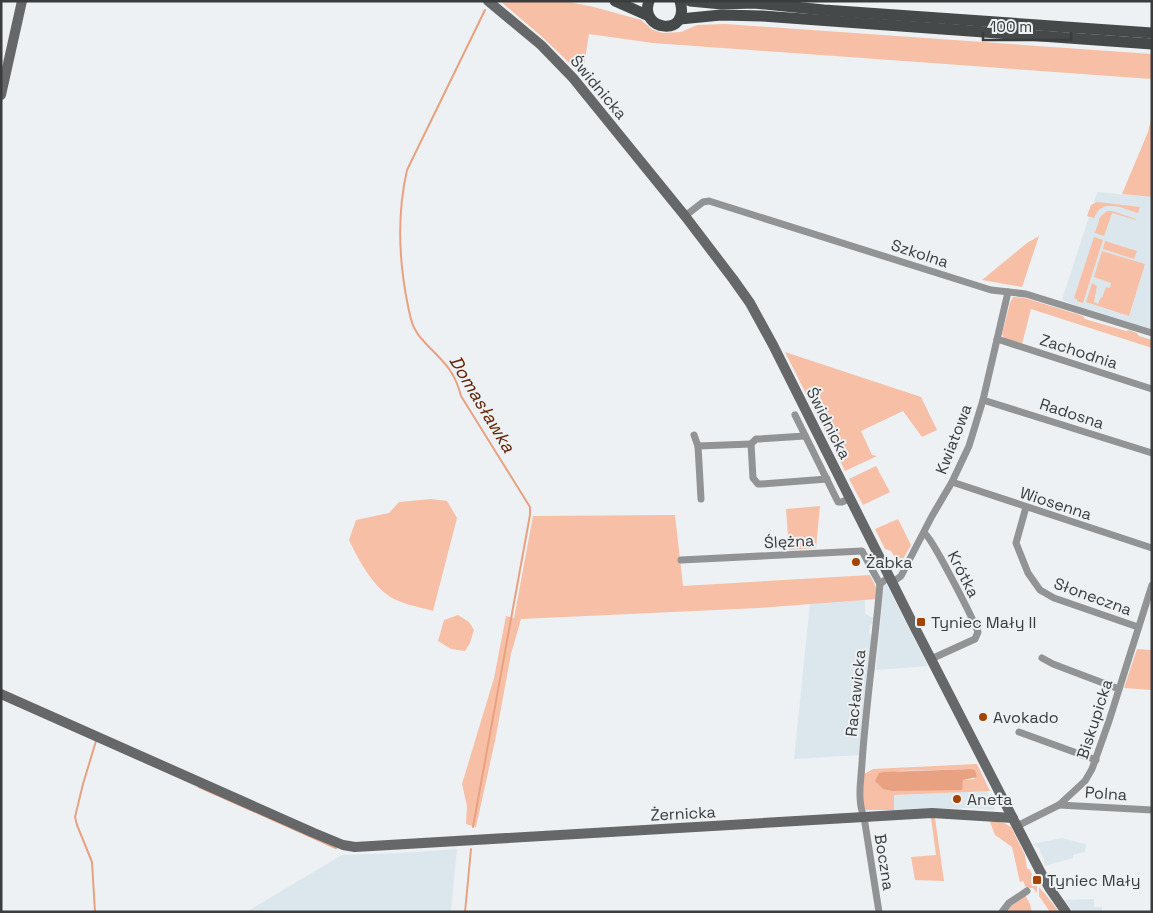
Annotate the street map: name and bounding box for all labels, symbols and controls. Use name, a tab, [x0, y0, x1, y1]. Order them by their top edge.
scale bar	[983, 10, 1070, 42]
text: 100 m	[990, 17, 1032, 36]
street label: Świdnicka	[566, 51, 632, 124]
street label: Szkolna	[888, 234, 951, 273]
street label: Zachodnia	[1037, 329, 1120, 374]
water label: Domasławka	[444, 351, 521, 457]
street label: Świdnicka	[802, 384, 856, 463]
street label: Radosna	[1037, 393, 1107, 434]
street label: Kwiatowa	[930, 401, 976, 477]
street label: Wiosenna	[1017, 482, 1095, 525]
street label: Ślężna	[763, 530, 815, 553]
street label: Krótka	[943, 547, 984, 601]
place label: Żabka	[866, 552, 912, 573]
marker: Żabka	[850, 556, 862, 568]
street label: Słoneczna	[1051, 573, 1135, 620]
place label: Tyniec Mały II	[931, 612, 1036, 633]
marker: Tyniec Mały II	[915, 616, 927, 628]
street label: Racławicka	[840, 648, 871, 738]
street label: Biskupicka	[1072, 677, 1117, 762]
place label: Avokado	[993, 707, 1059, 728]
marker: Avokado	[977, 711, 989, 723]
street label: Polna	[1084, 782, 1128, 805]
place label: Aneta	[967, 789, 1013, 810]
marker: Aneta	[951, 793, 963, 805]
street label: Żernicka	[650, 801, 716, 826]
street label: Boczna	[870, 832, 899, 892]
place label: Tyniec Mały	[1047, 870, 1140, 891]
marker: Tyniec Mały	[1031, 874, 1043, 886]

